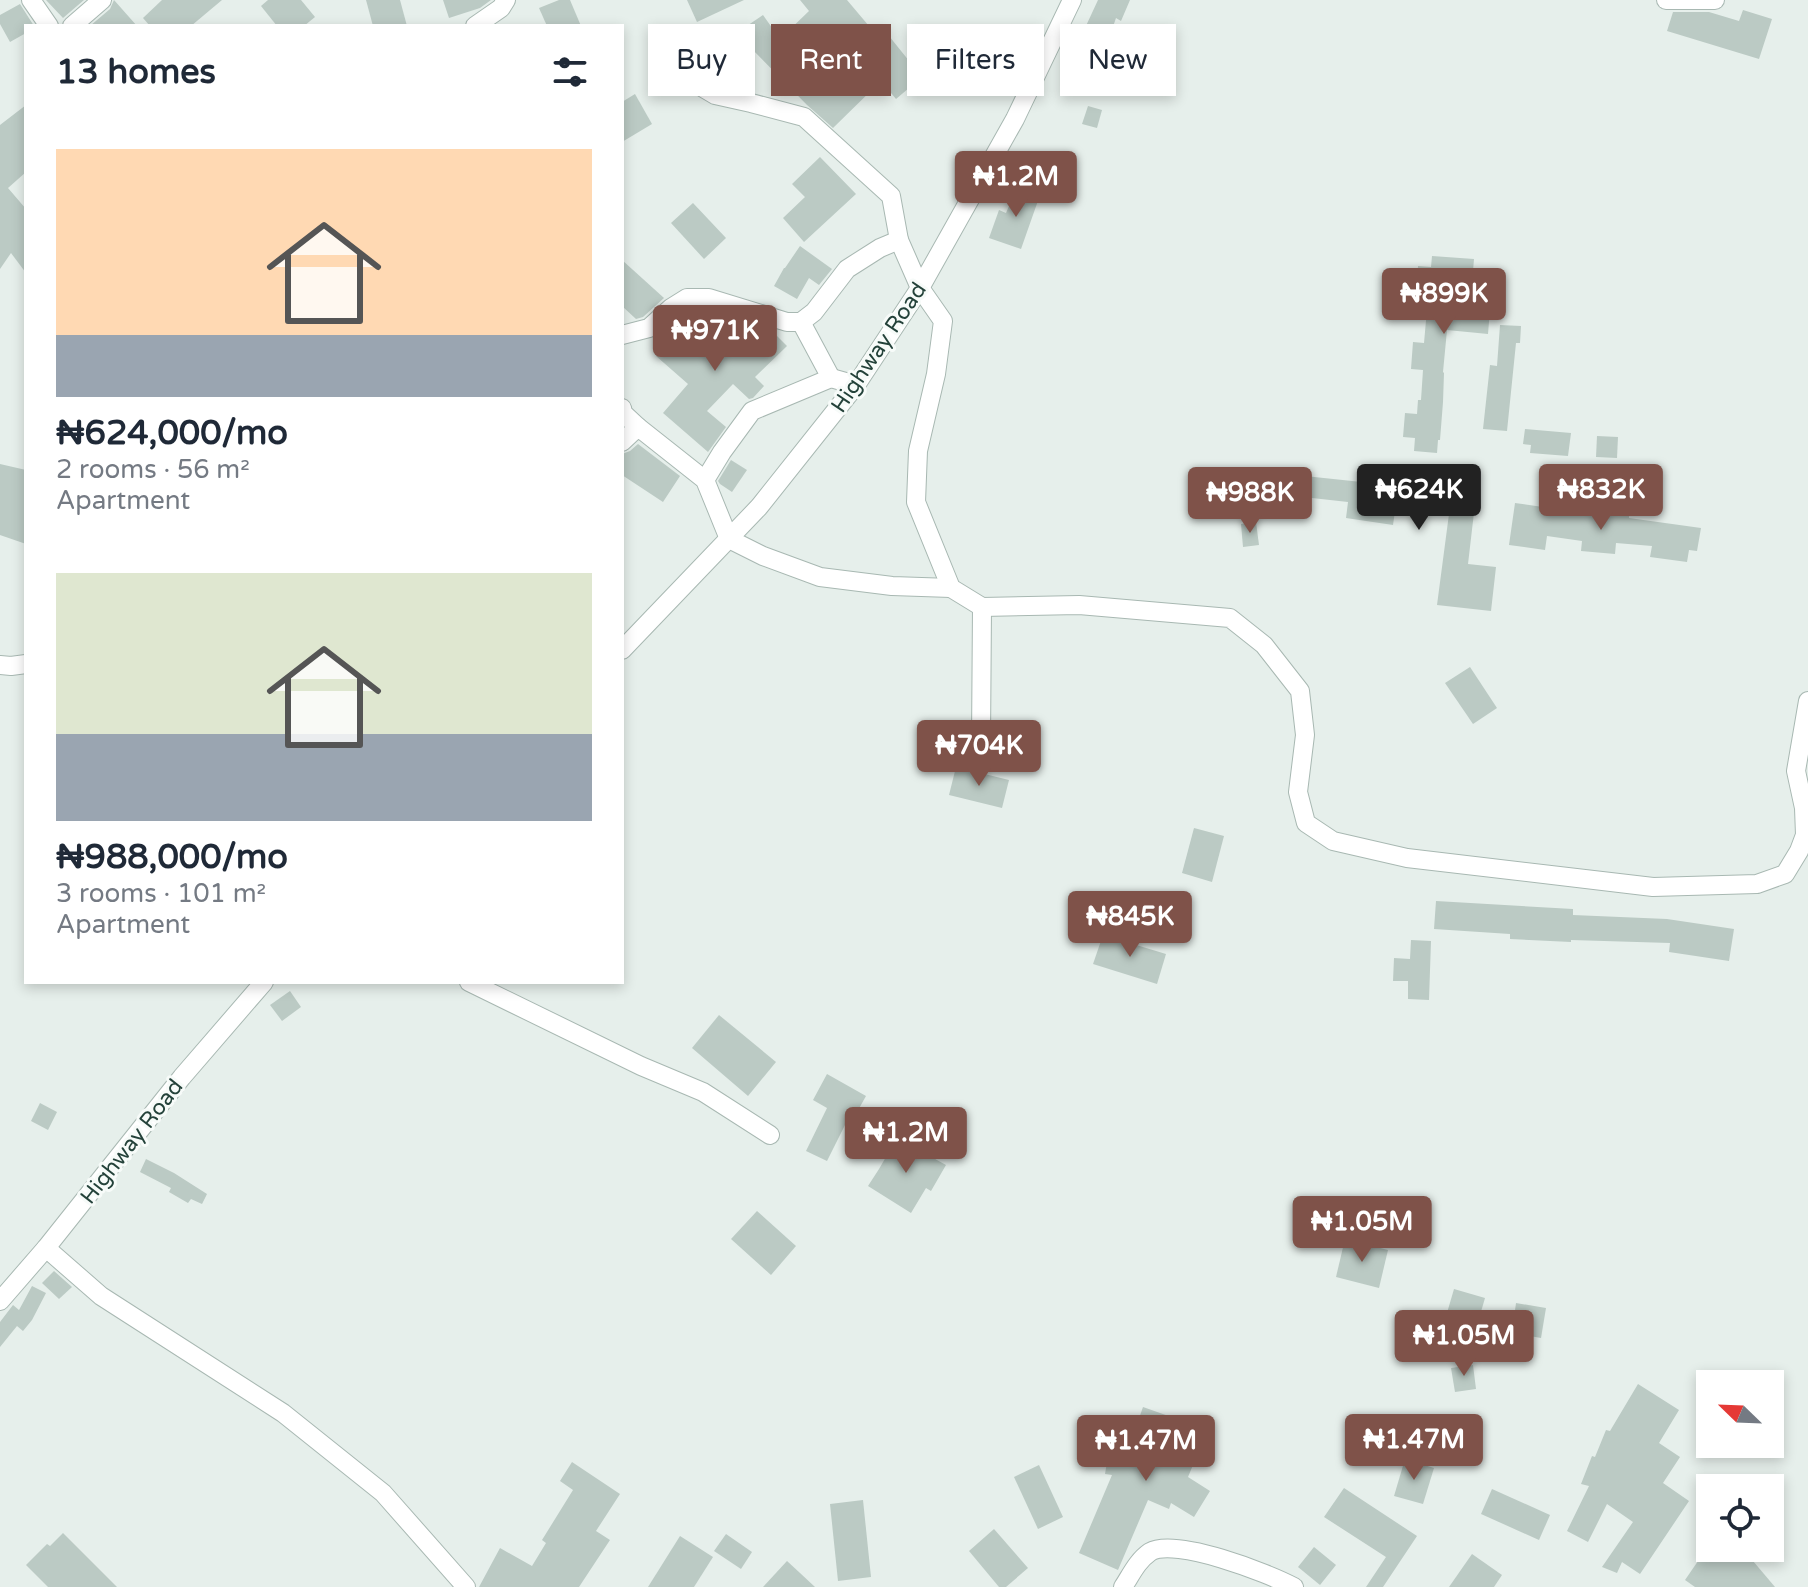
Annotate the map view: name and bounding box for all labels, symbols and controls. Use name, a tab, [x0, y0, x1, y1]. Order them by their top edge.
chip: Buy	[648, 24, 755, 96]
chip: Rent	[771, 24, 891, 96]
chip: Filters	[907, 24, 1044, 96]
chip: New	[1060, 24, 1176, 96]
icon: filters	[548, 50, 592, 94]
text: 13 homes	[56, 52, 216, 93]
pin: ₦1.2M	[960, 151, 1072, 219]
text: ₦1.2M	[973, 161, 1059, 192]
icon: home	[252, 201, 396, 345]
pin: ₦899K	[1388, 268, 1500, 336]
street label: Highway Road	[826, 278, 932, 418]
text: ₦899K	[1400, 278, 1488, 309]
pin: ₦971K	[659, 305, 771, 373]
text: ₦971K	[671, 315, 759, 346]
text: ₦624,000/mo	[56, 413, 288, 454]
text: 2 rooms · 56 m²	[56, 454, 250, 485]
pin: ₦624K	[1363, 464, 1475, 532]
pin: ₦832K	[1545, 464, 1657, 532]
pin: ₦988K	[1194, 467, 1306, 535]
text: ₦624K	[1375, 474, 1463, 505]
text: ₦832K	[1557, 474, 1645, 505]
text: ₦988K	[1206, 477, 1294, 508]
text: Apartment	[56, 485, 190, 516]
icon: home	[252, 625, 396, 769]
pin: ₦704K	[923, 720, 1035, 788]
text: ₦704K	[935, 730, 1023, 761]
text: ₦988,000/mo	[56, 837, 288, 878]
text: 3 rooms · 101 m²	[56, 878, 266, 909]
pin: ₦845K	[1074, 891, 1186, 959]
text: ₦845K	[1086, 901, 1174, 932]
text: Apartment	[56, 909, 190, 940]
street label: Highway Road	[75, 1074, 189, 1209]
pin: ₦1.2M	[850, 1107, 962, 1175]
text: ₦1.2M	[863, 1117, 949, 1148]
pin: ₦1.05M	[1297, 1196, 1427, 1264]
text: ₦1.05M	[1311, 1206, 1413, 1237]
pin: ₦1.05M	[1399, 1310, 1529, 1378]
text: ₦1.05M	[1413, 1320, 1515, 1351]
north arrow	[1696, 1370, 1784, 1458]
map controls	[1696, 1370, 1784, 1562]
pin: ₦1.47M	[1349, 1414, 1479, 1482]
pin: ₦1.47M	[1081, 1415, 1211, 1483]
text: ₦1.47M	[1363, 1424, 1465, 1455]
text: ₦1.47M	[1095, 1425, 1197, 1456]
button: locate	[1696, 1474, 1784, 1562]

